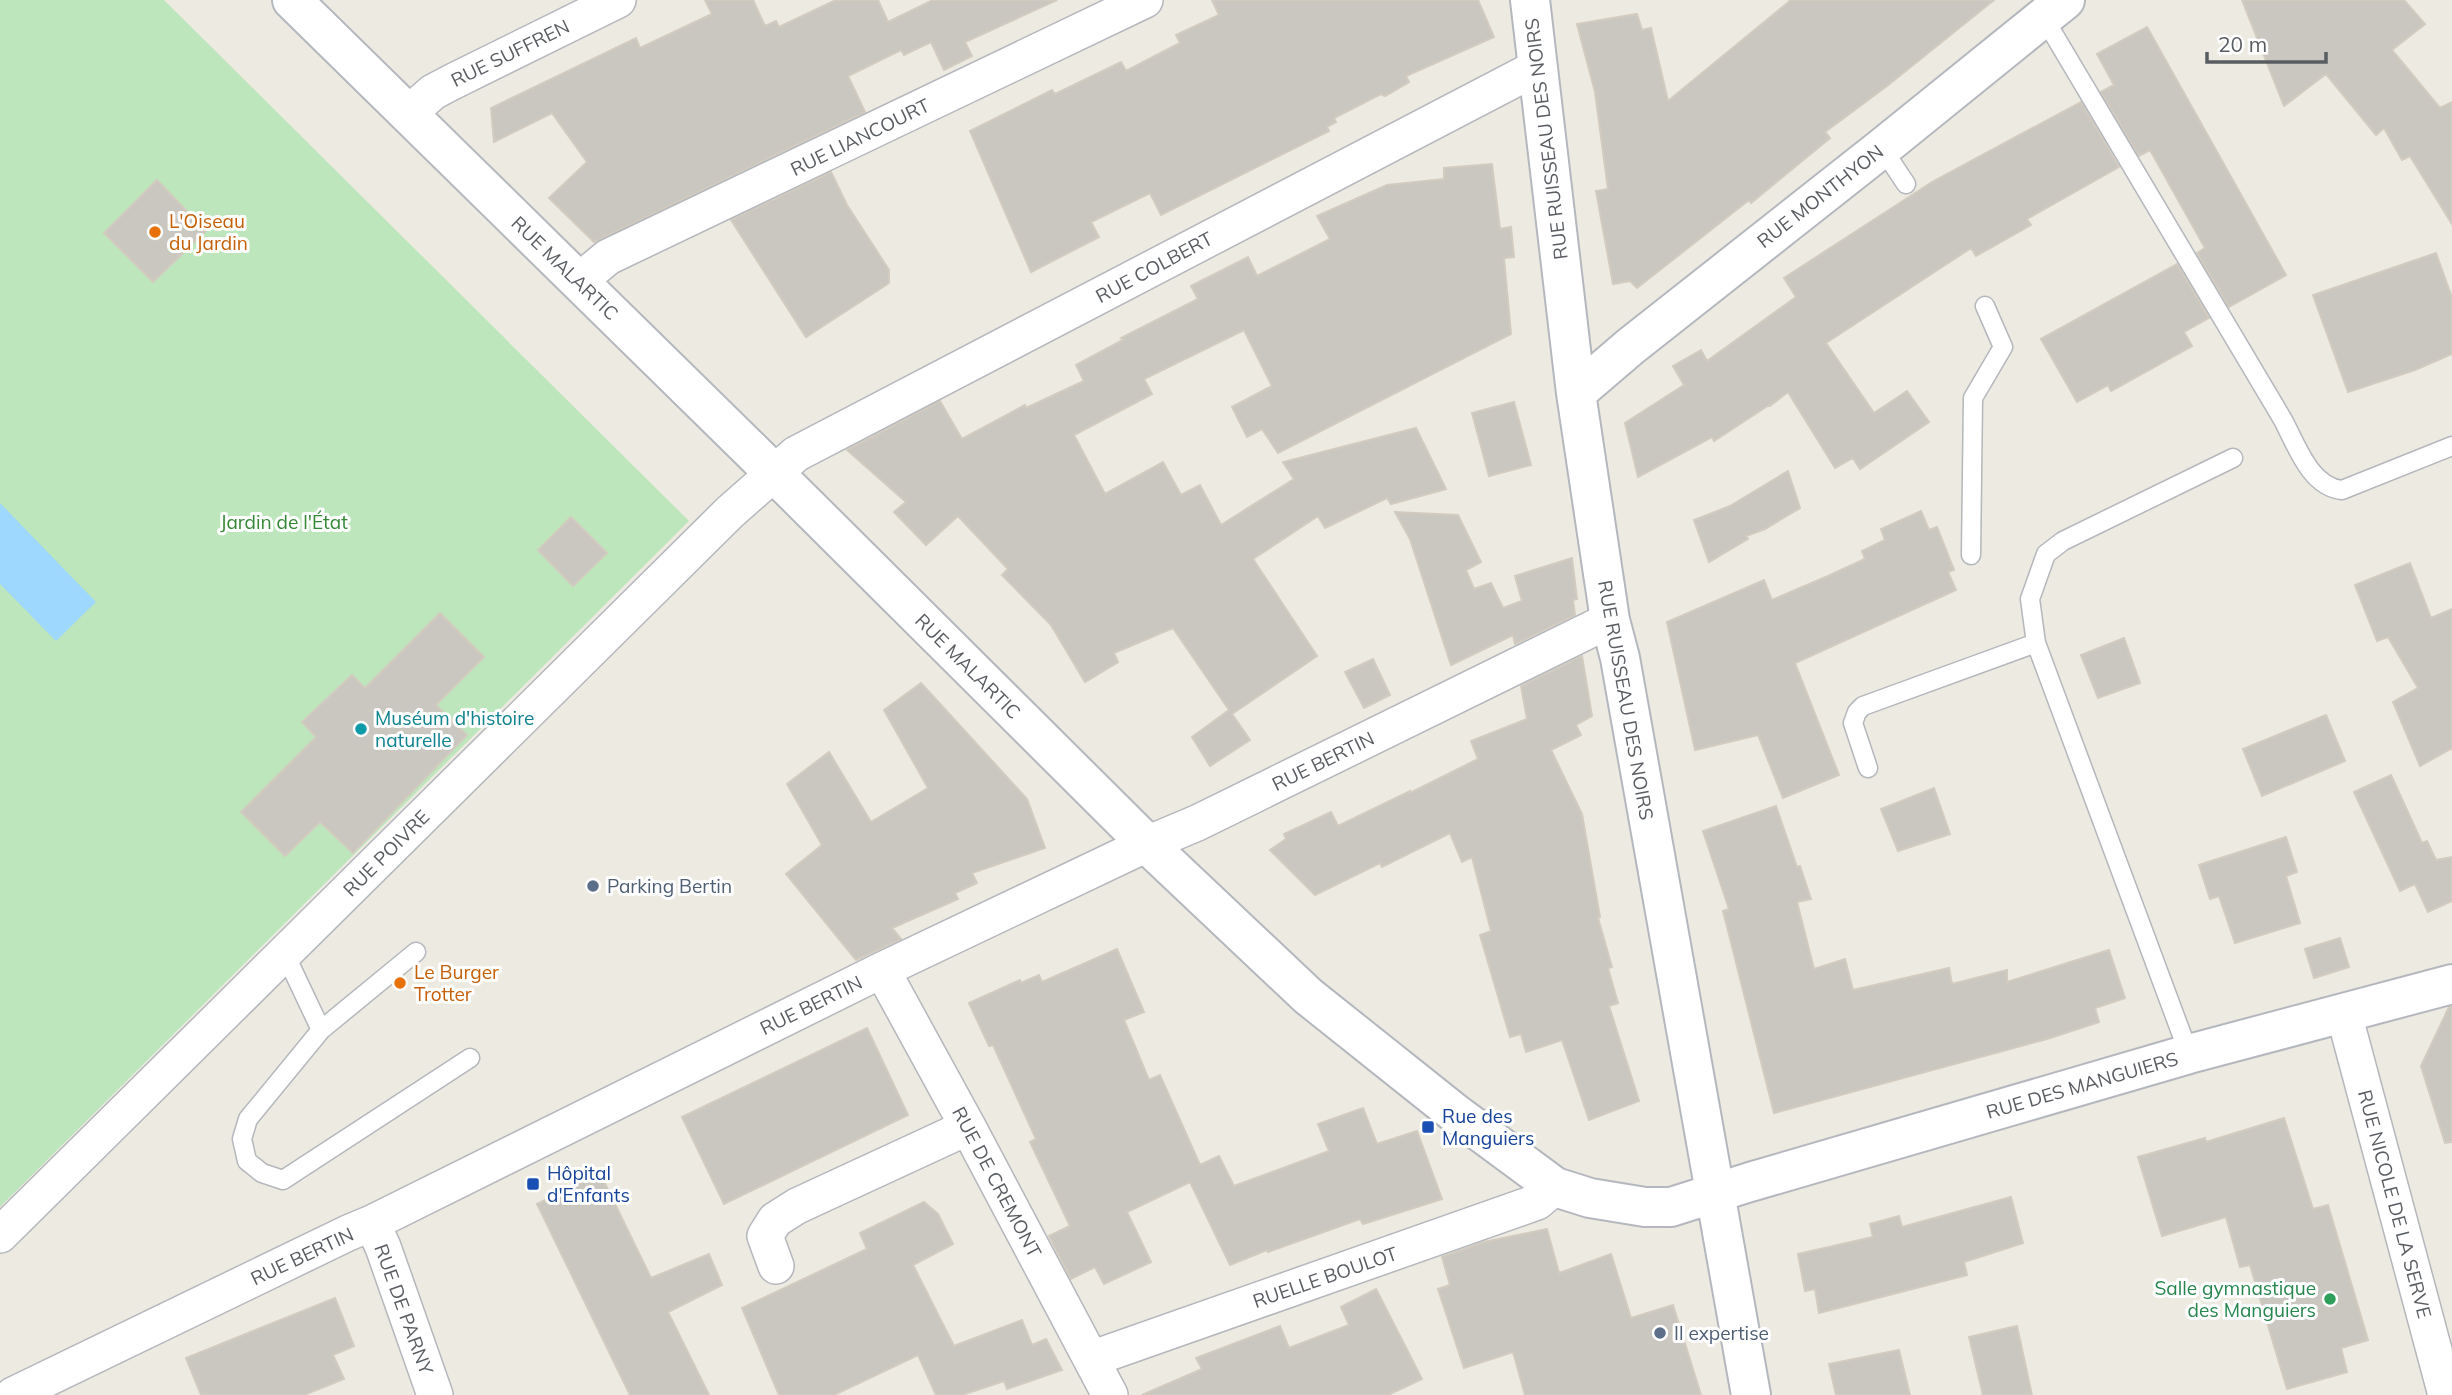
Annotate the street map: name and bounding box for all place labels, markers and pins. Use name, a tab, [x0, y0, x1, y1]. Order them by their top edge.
place label: L'Oiseau du Jardin	[169, 209, 248, 255]
marker: L'Oiseau du Jardin	[147, 224, 163, 240]
place label: Muséum d'histoire naturelle	[375, 706, 534, 752]
marker: Muséum d'histoire naturelle	[353, 721, 369, 737]
place label: Parking Bertin	[607, 874, 732, 898]
marker: Parking Bertin	[585, 878, 601, 894]
place label: Le Burger Trotter	[414, 960, 499, 1006]
marker: Le Burger Trotter	[392, 975, 408, 991]
place label: Rue des Manguiers	[1442, 1104, 1534, 1150]
marker: Rue des Manguiers	[1420, 1119, 1436, 1135]
place label: Hôpital d'Enfants	[547, 1161, 630, 1207]
marker: Hôpital d'Enfants	[525, 1176, 541, 1192]
place label: Salle gymnastique des Manguiers	[2154, 1276, 2316, 1322]
marker: Salle gymnastique des Manguiers	[2322, 1291, 2338, 1307]
place label: Il expertise	[1674, 1321, 1769, 1345]
marker: Il expertise	[1652, 1325, 1668, 1341]

